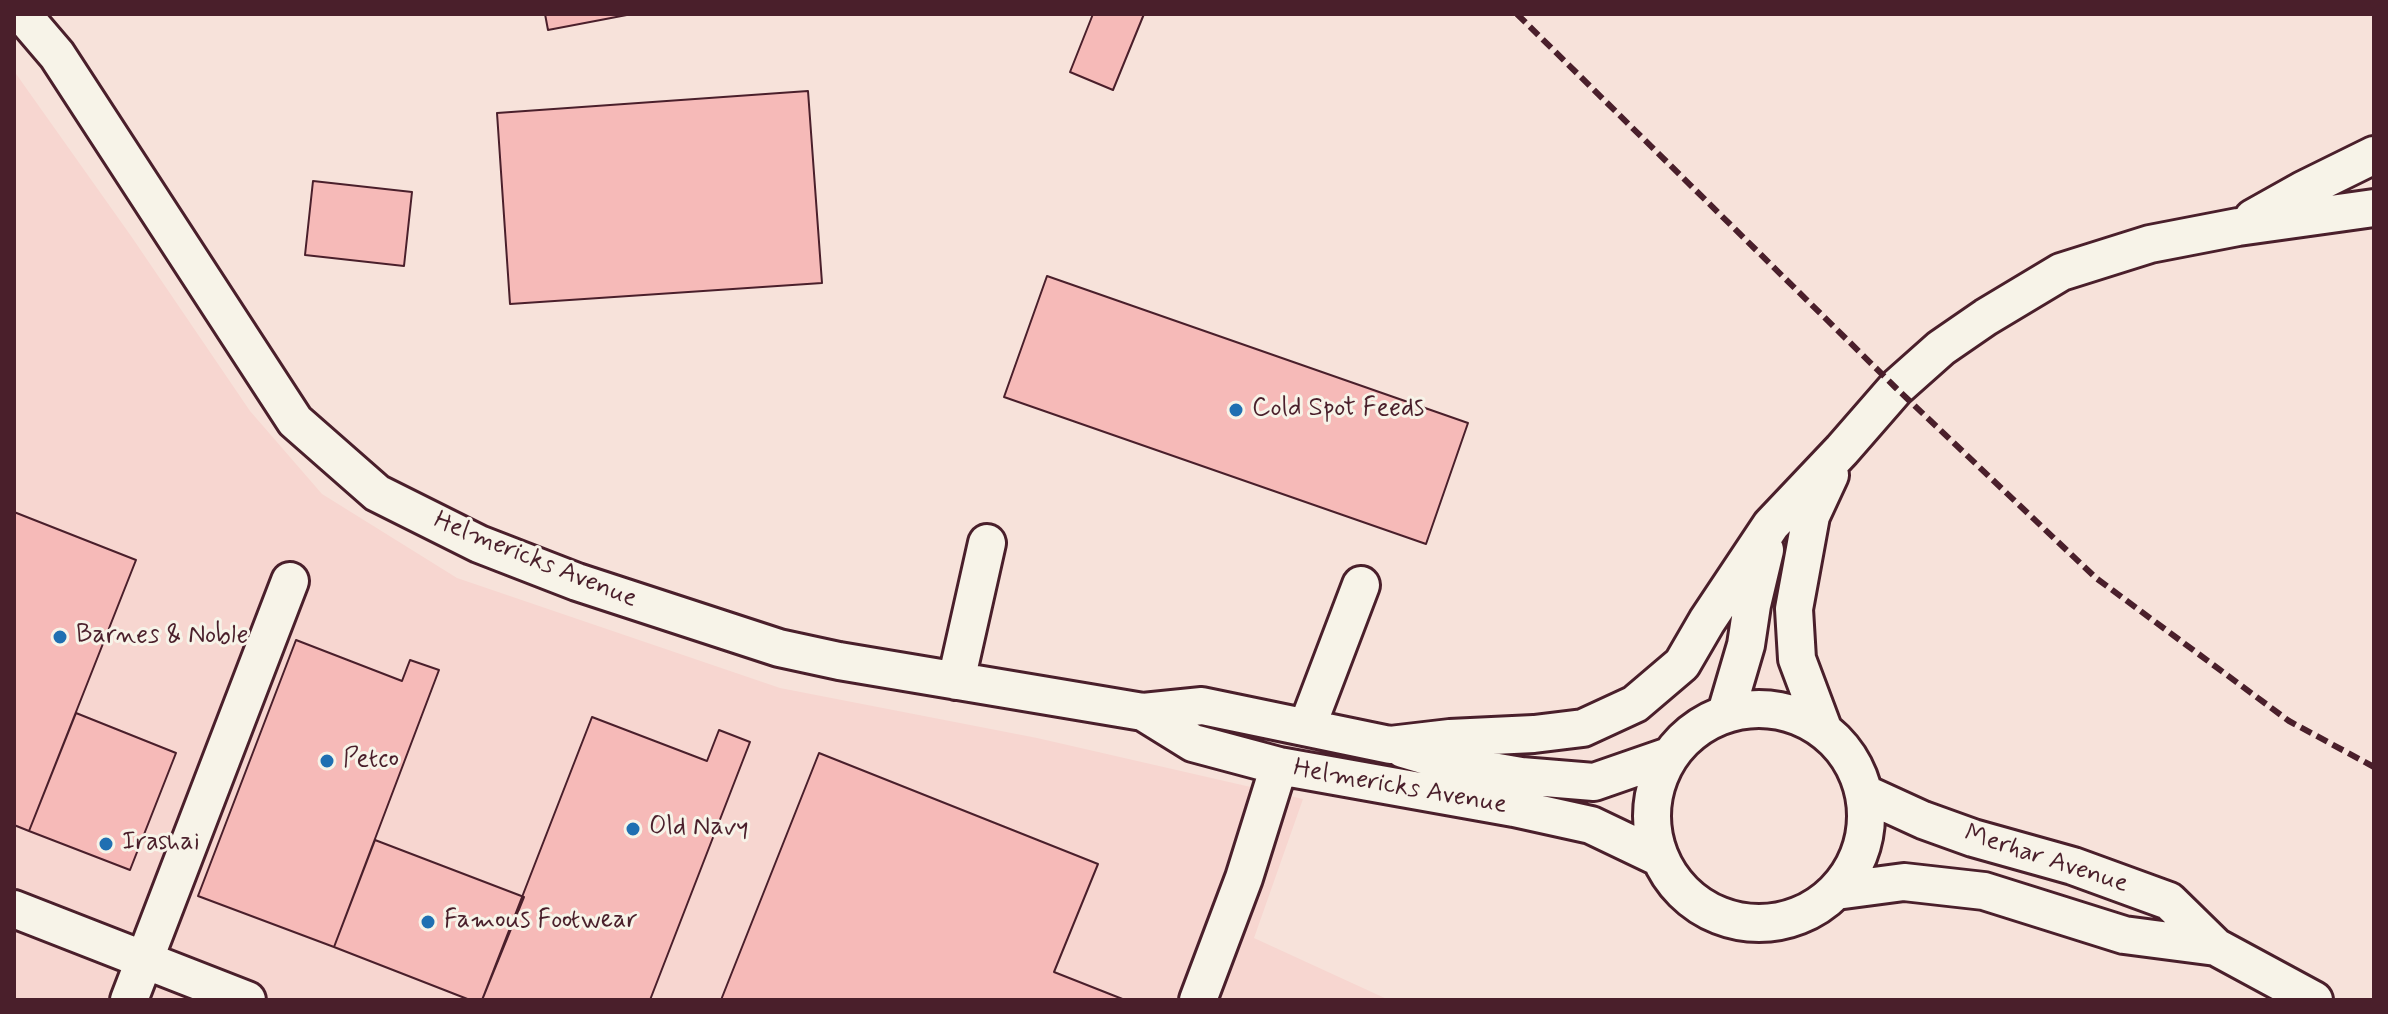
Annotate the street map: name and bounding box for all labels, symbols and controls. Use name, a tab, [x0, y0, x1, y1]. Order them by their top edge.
place label: Cold Spot Feeds	[1252, 394, 1424, 426]
marker: Cold Spot Feeds	[1227, 401, 1245, 419]
street label: Helmericks Avenue	[429, 506, 641, 616]
place label: Barnes & Noble	[76, 621, 248, 653]
marker: Barnes & Noble	[51, 628, 69, 646]
place label: Petco	[343, 745, 399, 777]
marker: Petco	[318, 752, 336, 770]
street label: Helmericks Avenue	[1291, 754, 1509, 822]
place label: Old Navy	[649, 813, 748, 845]
street label: Merhar Avenue	[1960, 819, 2132, 901]
marker: Old Navy	[624, 820, 642, 838]
place label: Irashai	[122, 828, 200, 860]
marker: Irashai	[97, 835, 115, 853]
place label: Famous Footwear	[444, 906, 638, 938]
marker: Famous Footwear	[419, 913, 437, 931]

